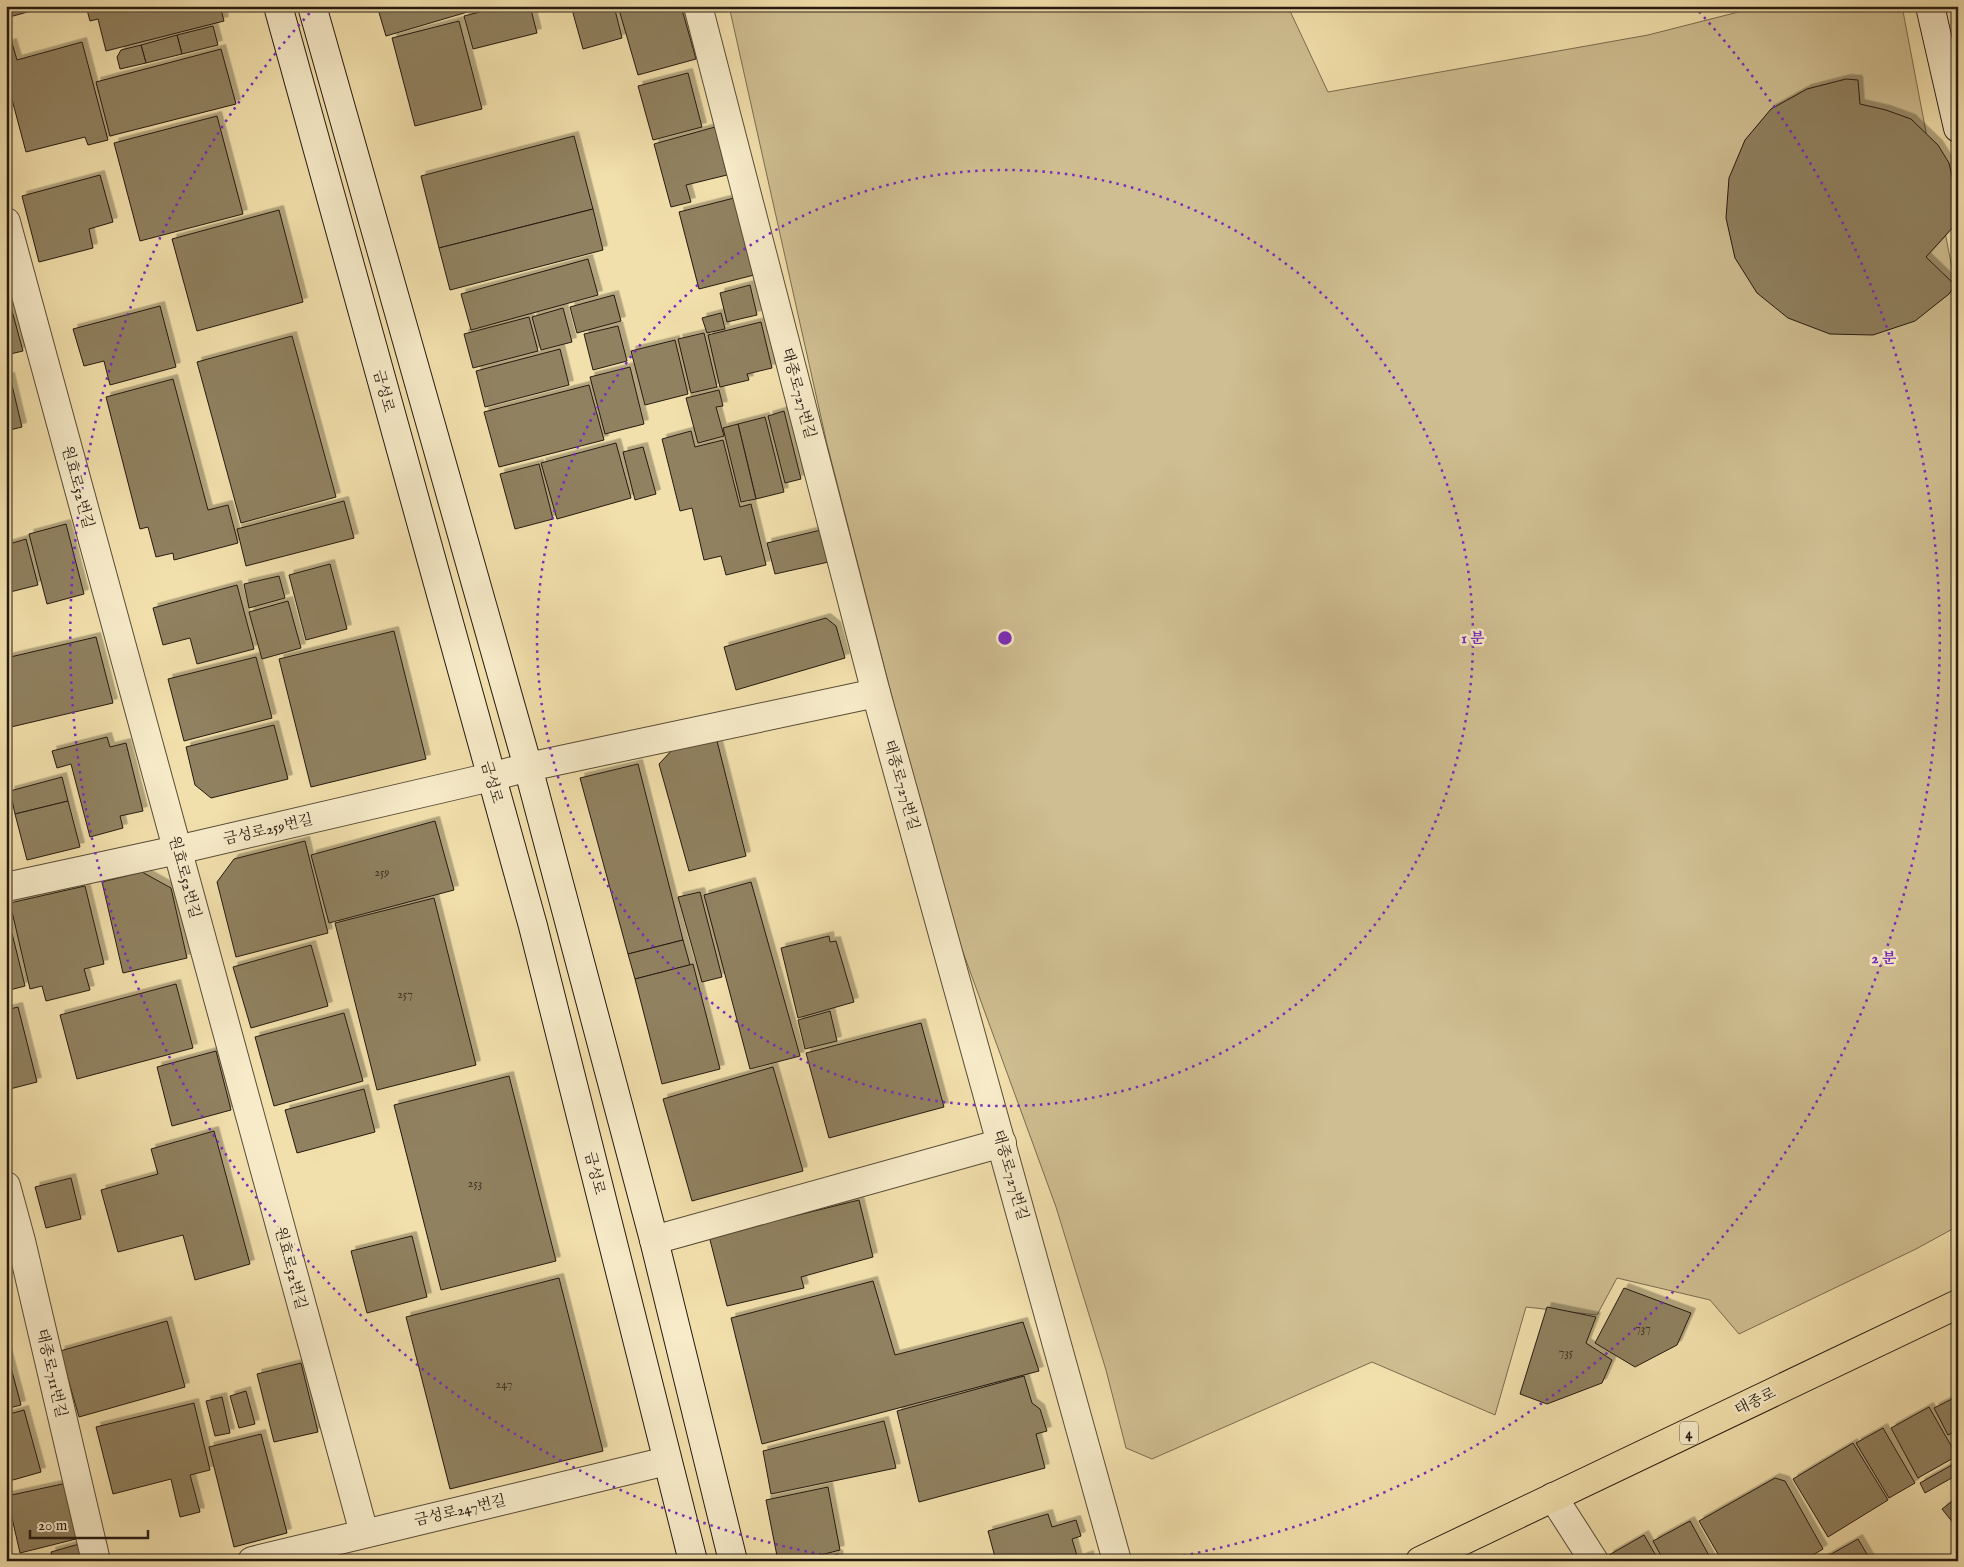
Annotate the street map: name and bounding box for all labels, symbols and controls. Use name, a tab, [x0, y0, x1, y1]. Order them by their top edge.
street label: 태종로727번길	[777, 346, 820, 441]
street label: 금성로	[369, 368, 398, 415]
street label: 원효로52번길	[57, 444, 98, 531]
centre of rings	[996, 629, 1014, 647]
text: 1 분	[1461, 629, 1485, 648]
street label: 태종로727번길	[880, 738, 924, 833]
street label: 금성로	[476, 759, 507, 806]
street label: 금성로259번길	[221, 810, 315, 849]
street label: 원효로52번길	[164, 834, 205, 921]
house number: 259	[374, 865, 390, 880]
text: 2 분	[1872, 949, 1896, 968]
house number: 257	[397, 987, 413, 1002]
street label: 태종로727번길	[989, 1128, 1033, 1223]
street label: 금성로	[580, 1150, 609, 1197]
house number: 253	[468, 1176, 482, 1191]
street label: 원효로52번길	[270, 1225, 311, 1312]
house number: 737	[1635, 1321, 1651, 1336]
street label: 태종로711번길	[32, 1327, 71, 1419]
house number: 735	[1559, 1345, 1574, 1360]
house number: 247	[496, 1377, 512, 1392]
street label: 태종로	[1732, 1383, 1779, 1420]
road number: 4	[1680, 1422, 1698, 1445]
street label: 금성로247번길	[412, 1491, 508, 1530]
scale bar	[30, 1507, 148, 1539]
text: 20 m	[38, 1516, 68, 1535]

